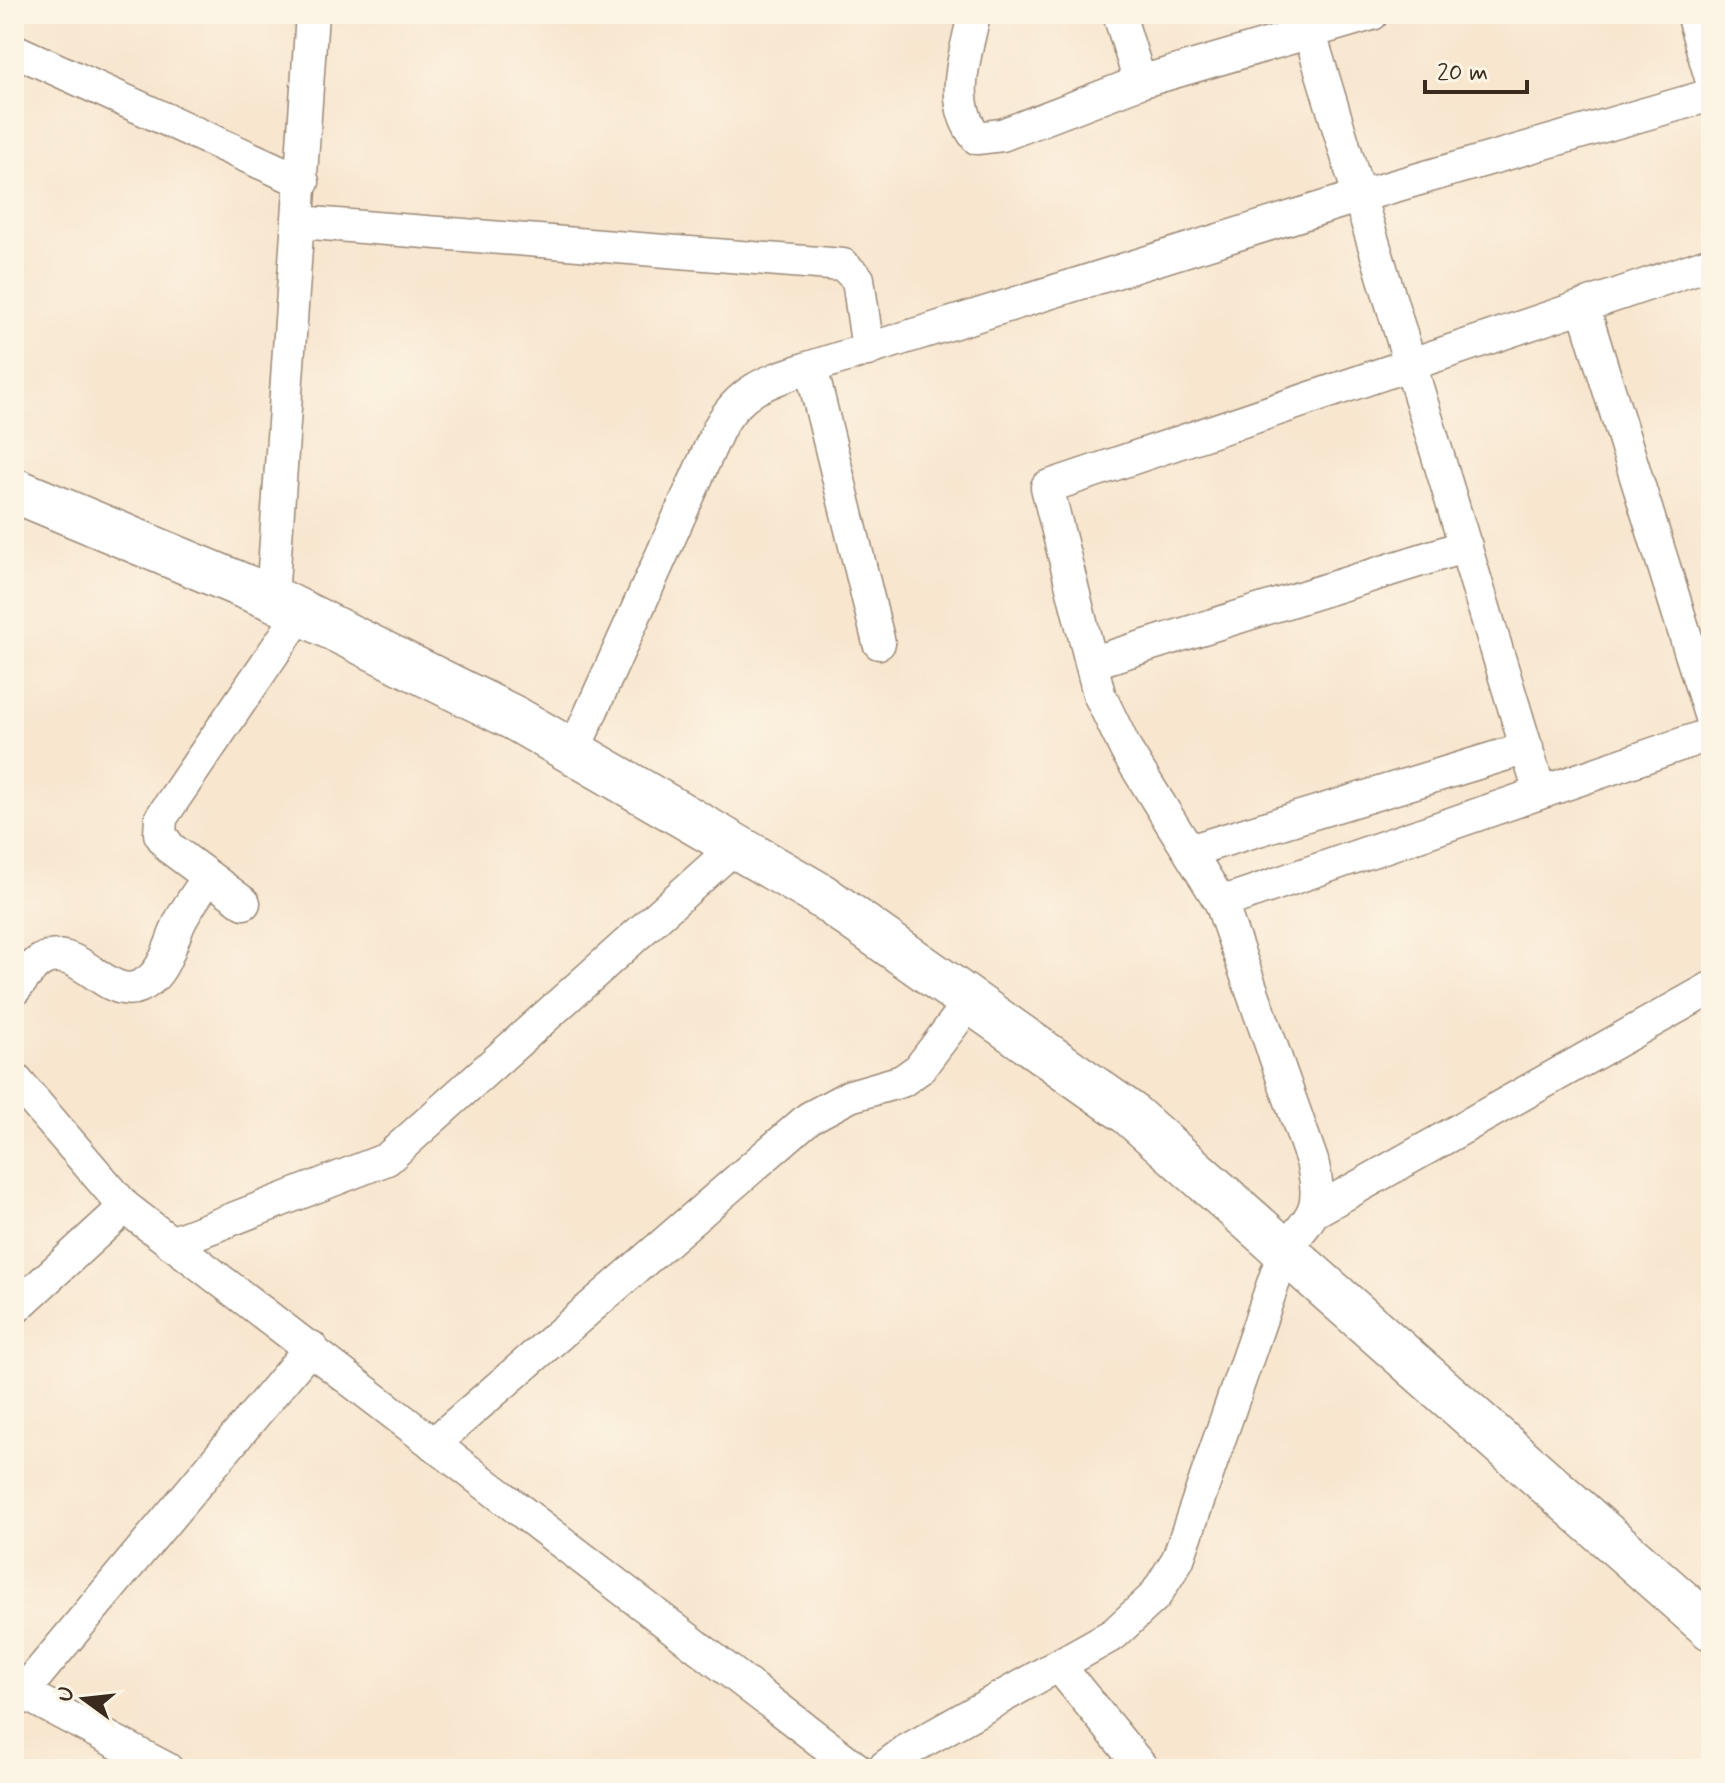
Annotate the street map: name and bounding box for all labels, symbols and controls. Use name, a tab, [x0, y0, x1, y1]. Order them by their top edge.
scale bar	[1425, 44, 1527, 94]
text: 20 m	[1437, 58, 1488, 89]
north arrow	[44, 1659, 124, 1739]
text: U	[51, 1684, 82, 1705]

